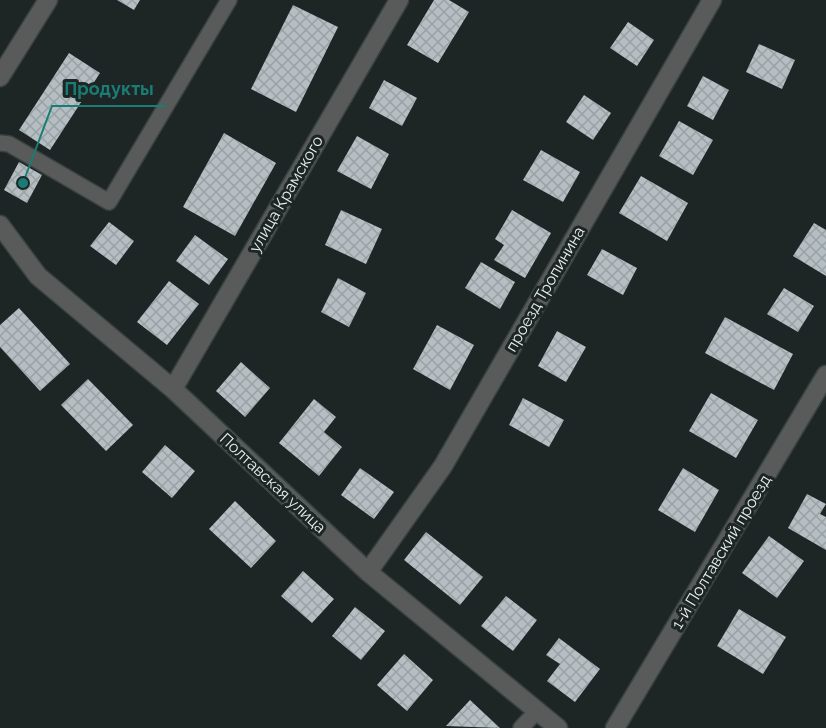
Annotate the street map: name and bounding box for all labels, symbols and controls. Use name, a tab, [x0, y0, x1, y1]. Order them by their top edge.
callout: Продукты	[52, 70, 166, 106]
text: Продукты	[64, 78, 154, 99]
street label: улица Крамского	[245, 132, 327, 256]
street label: проезд Тропинина	[501, 223, 589, 355]
street label: Полтавская улица	[216, 429, 330, 537]
street label: 1-й Полтавский проезд	[667, 471, 775, 633]

